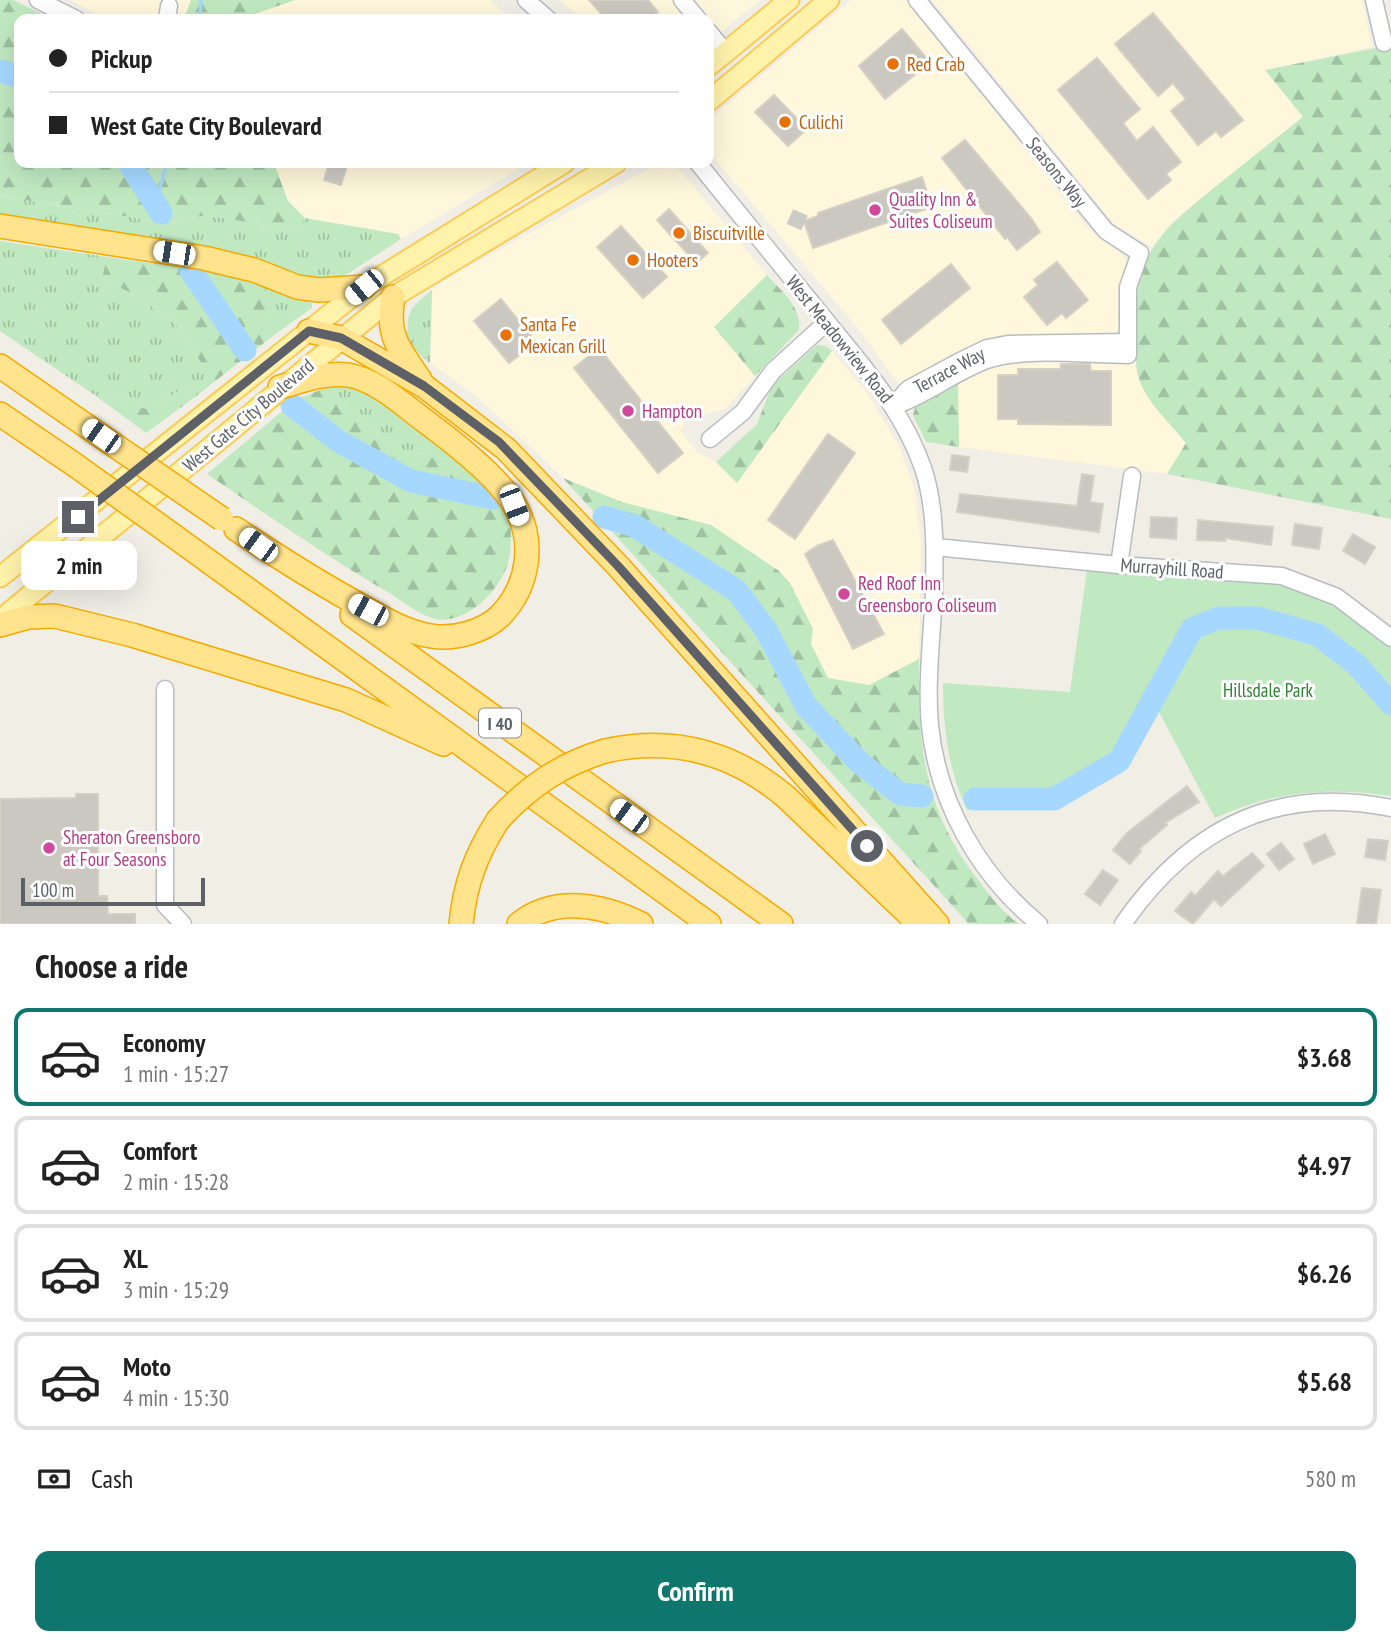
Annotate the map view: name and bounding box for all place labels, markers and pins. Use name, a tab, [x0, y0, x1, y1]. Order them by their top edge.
place label: Red Crab	[907, 52, 965, 76]
marker: Red Crab	[885, 56, 901, 72]
place label: Culichi	[799, 110, 844, 134]
marker: Culichi	[777, 114, 793, 130]
place label: Quality Inn & Suites Coliseum	[889, 187, 993, 233]
marker: Quality Inn & Suites Coliseum	[867, 202, 883, 218]
place label: Biscuitville	[693, 221, 765, 245]
marker: Biscuitville	[671, 225, 687, 241]
place label: Hooters	[647, 248, 698, 272]
marker: Hooters	[625, 252, 641, 268]
place label: Santa Fe Mexican Grill	[520, 312, 606, 358]
marker: Santa Fe Mexican Grill	[498, 327, 514, 343]
place label: Hampton	[642, 399, 702, 423]
marker: Hampton	[620, 403, 636, 419]
place label: Red Roof Inn Greensboro Coliseum	[858, 571, 997, 617]
marker: Red Roof Inn Greensboro Coliseum	[836, 586, 852, 602]
place label: Sheraton Greensboro at Four Seasons	[63, 825, 201, 871]
marker: Sheraton Greensboro at Four Seasons	[41, 840, 57, 856]

